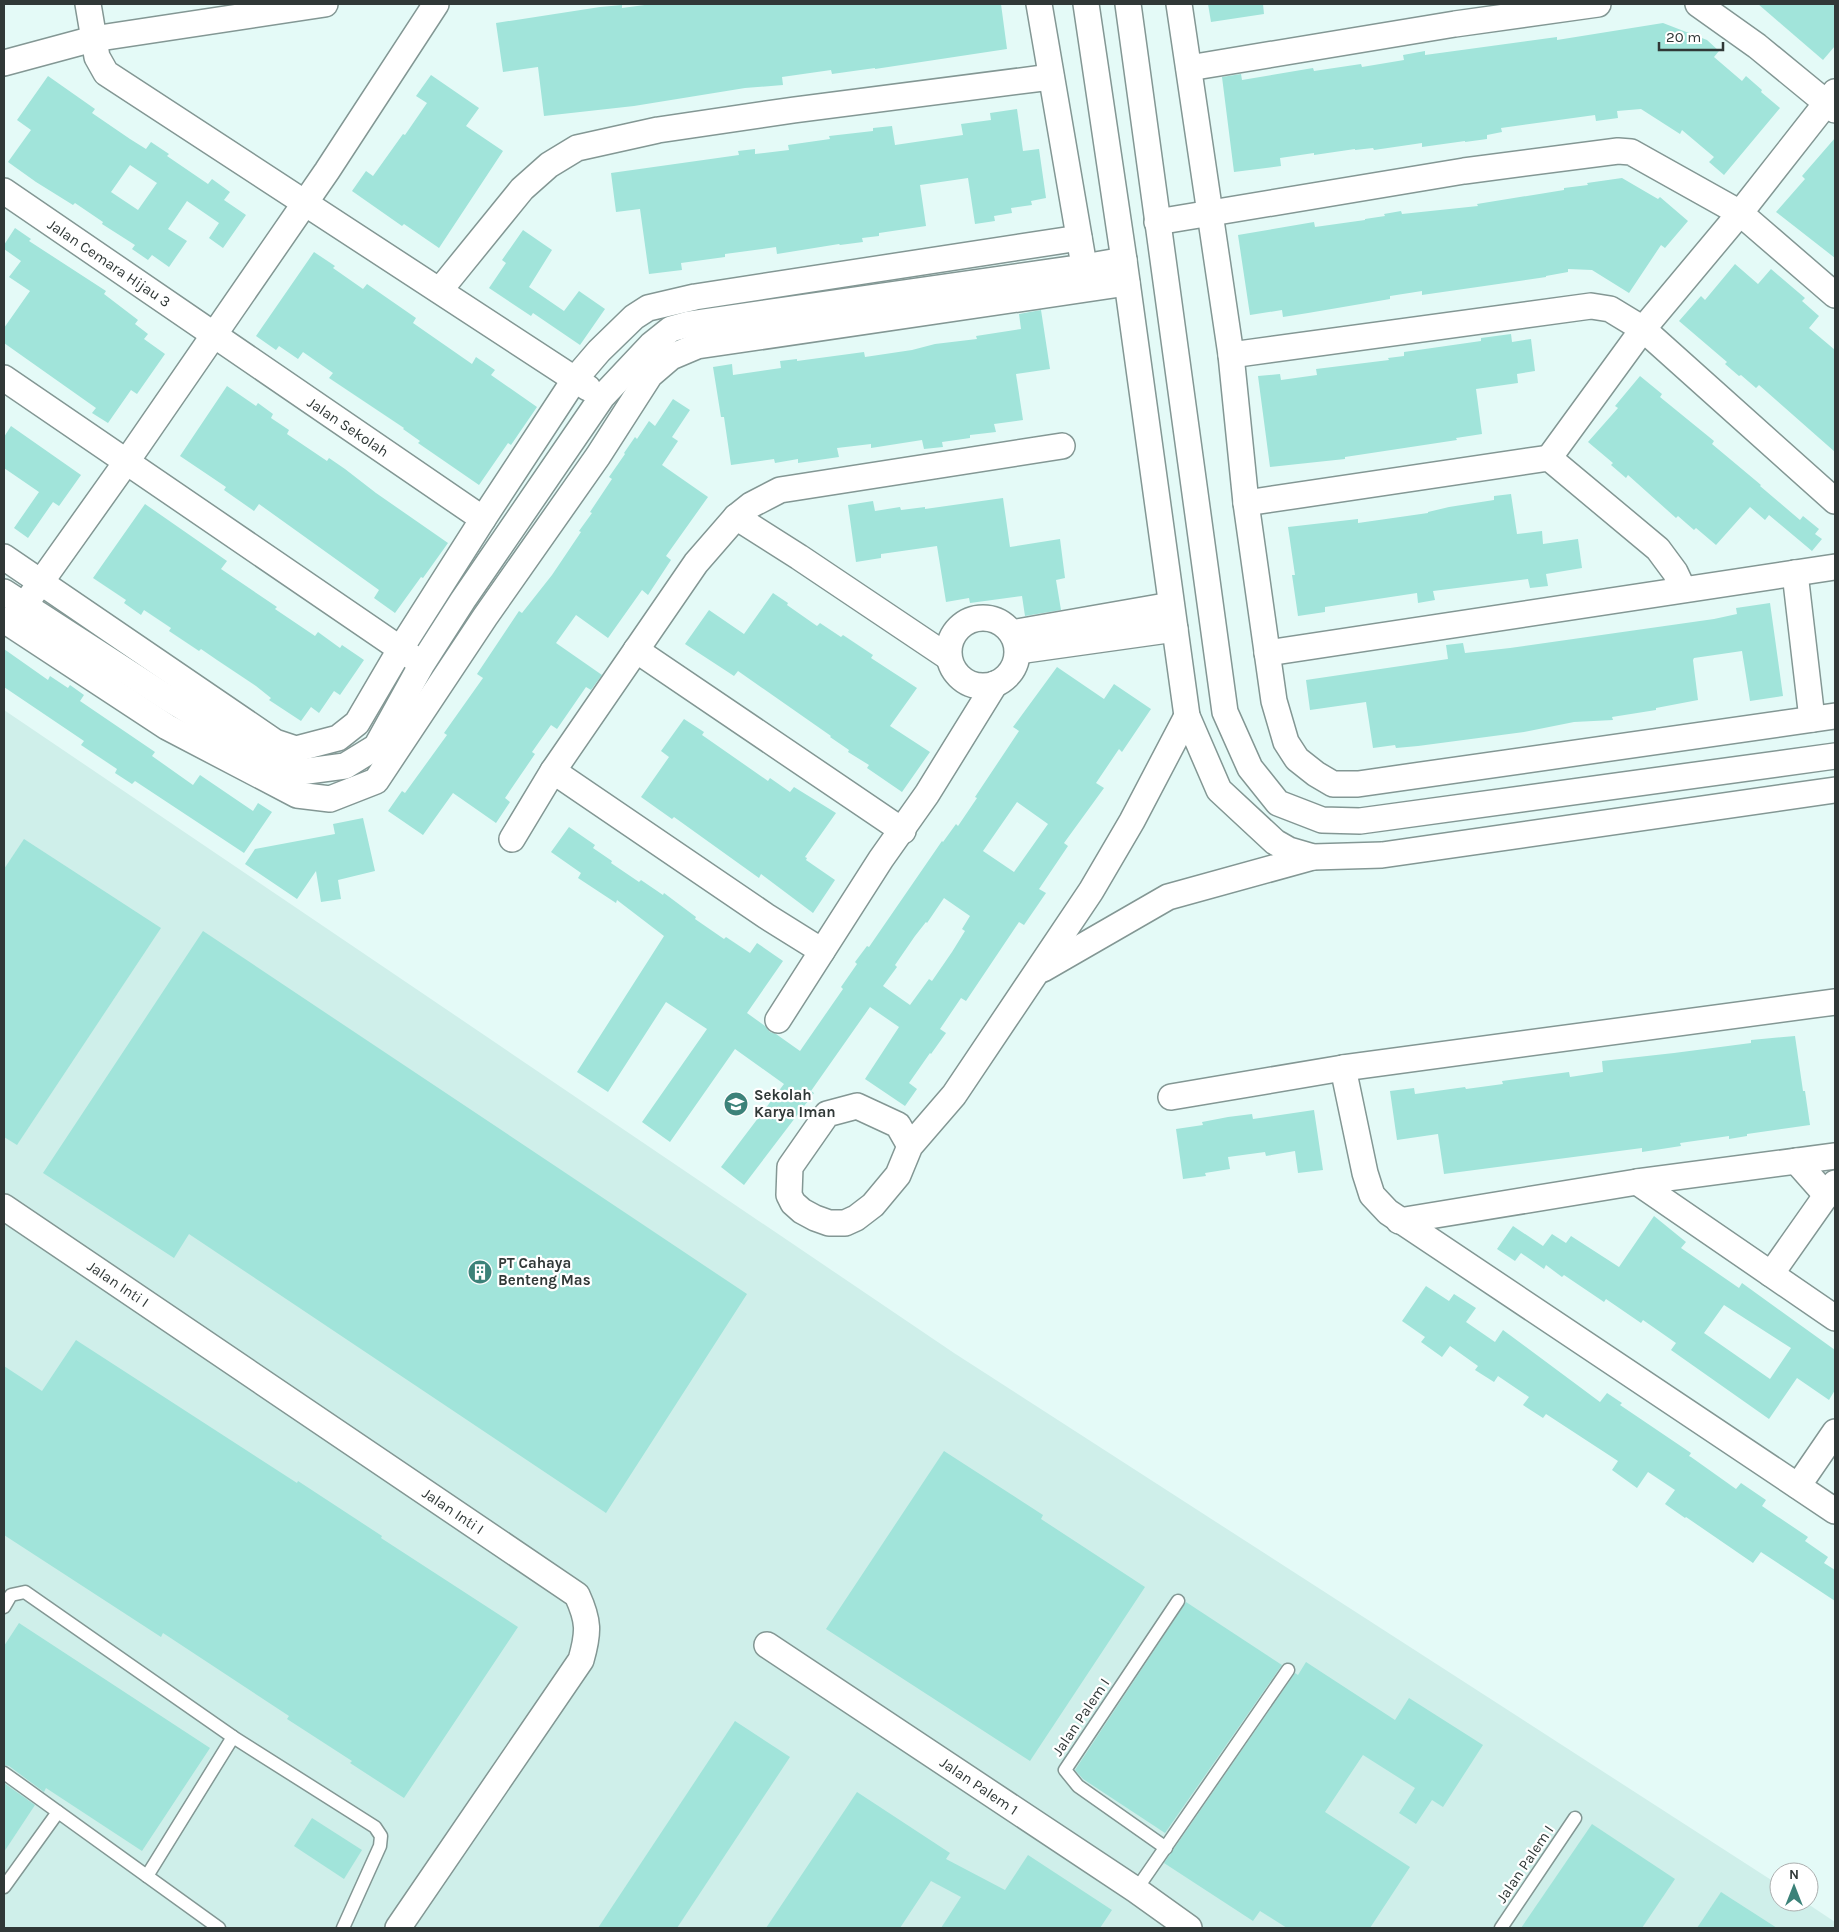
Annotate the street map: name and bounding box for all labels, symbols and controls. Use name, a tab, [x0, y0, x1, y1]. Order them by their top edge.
scale bar	[1659, 20, 1723, 52]
text: 20 m	[1666, 28, 1701, 46]
street label: Jalan Cemara Hijau 3	[44, 215, 174, 311]
street label: Jalan Sekolah	[304, 393, 392, 461]
place label: Sekolah Karya Iman	[754, 1086, 836, 1121]
school or university icon: Sekolah Karya Iman	[723, 1091, 749, 1117]
place label: PT Cahaya Benteng Mas	[498, 1254, 591, 1289]
street label: Jalan Inti I	[84, 1257, 152, 1311]
building icon: PT Cahaya Benteng Mas	[467, 1259, 493, 1285]
street label: Jalan Inti I	[419, 1484, 487, 1538]
street label: Jalan Palem I	[1048, 1675, 1114, 1759]
street label: Jalan Palem 1	[936, 1753, 1022, 1819]
street label: Jalan Palem I	[1492, 1822, 1558, 1906]
north arrow	[1769, 1862, 1819, 1912]
text: N	[1789, 1866, 1799, 1883]

